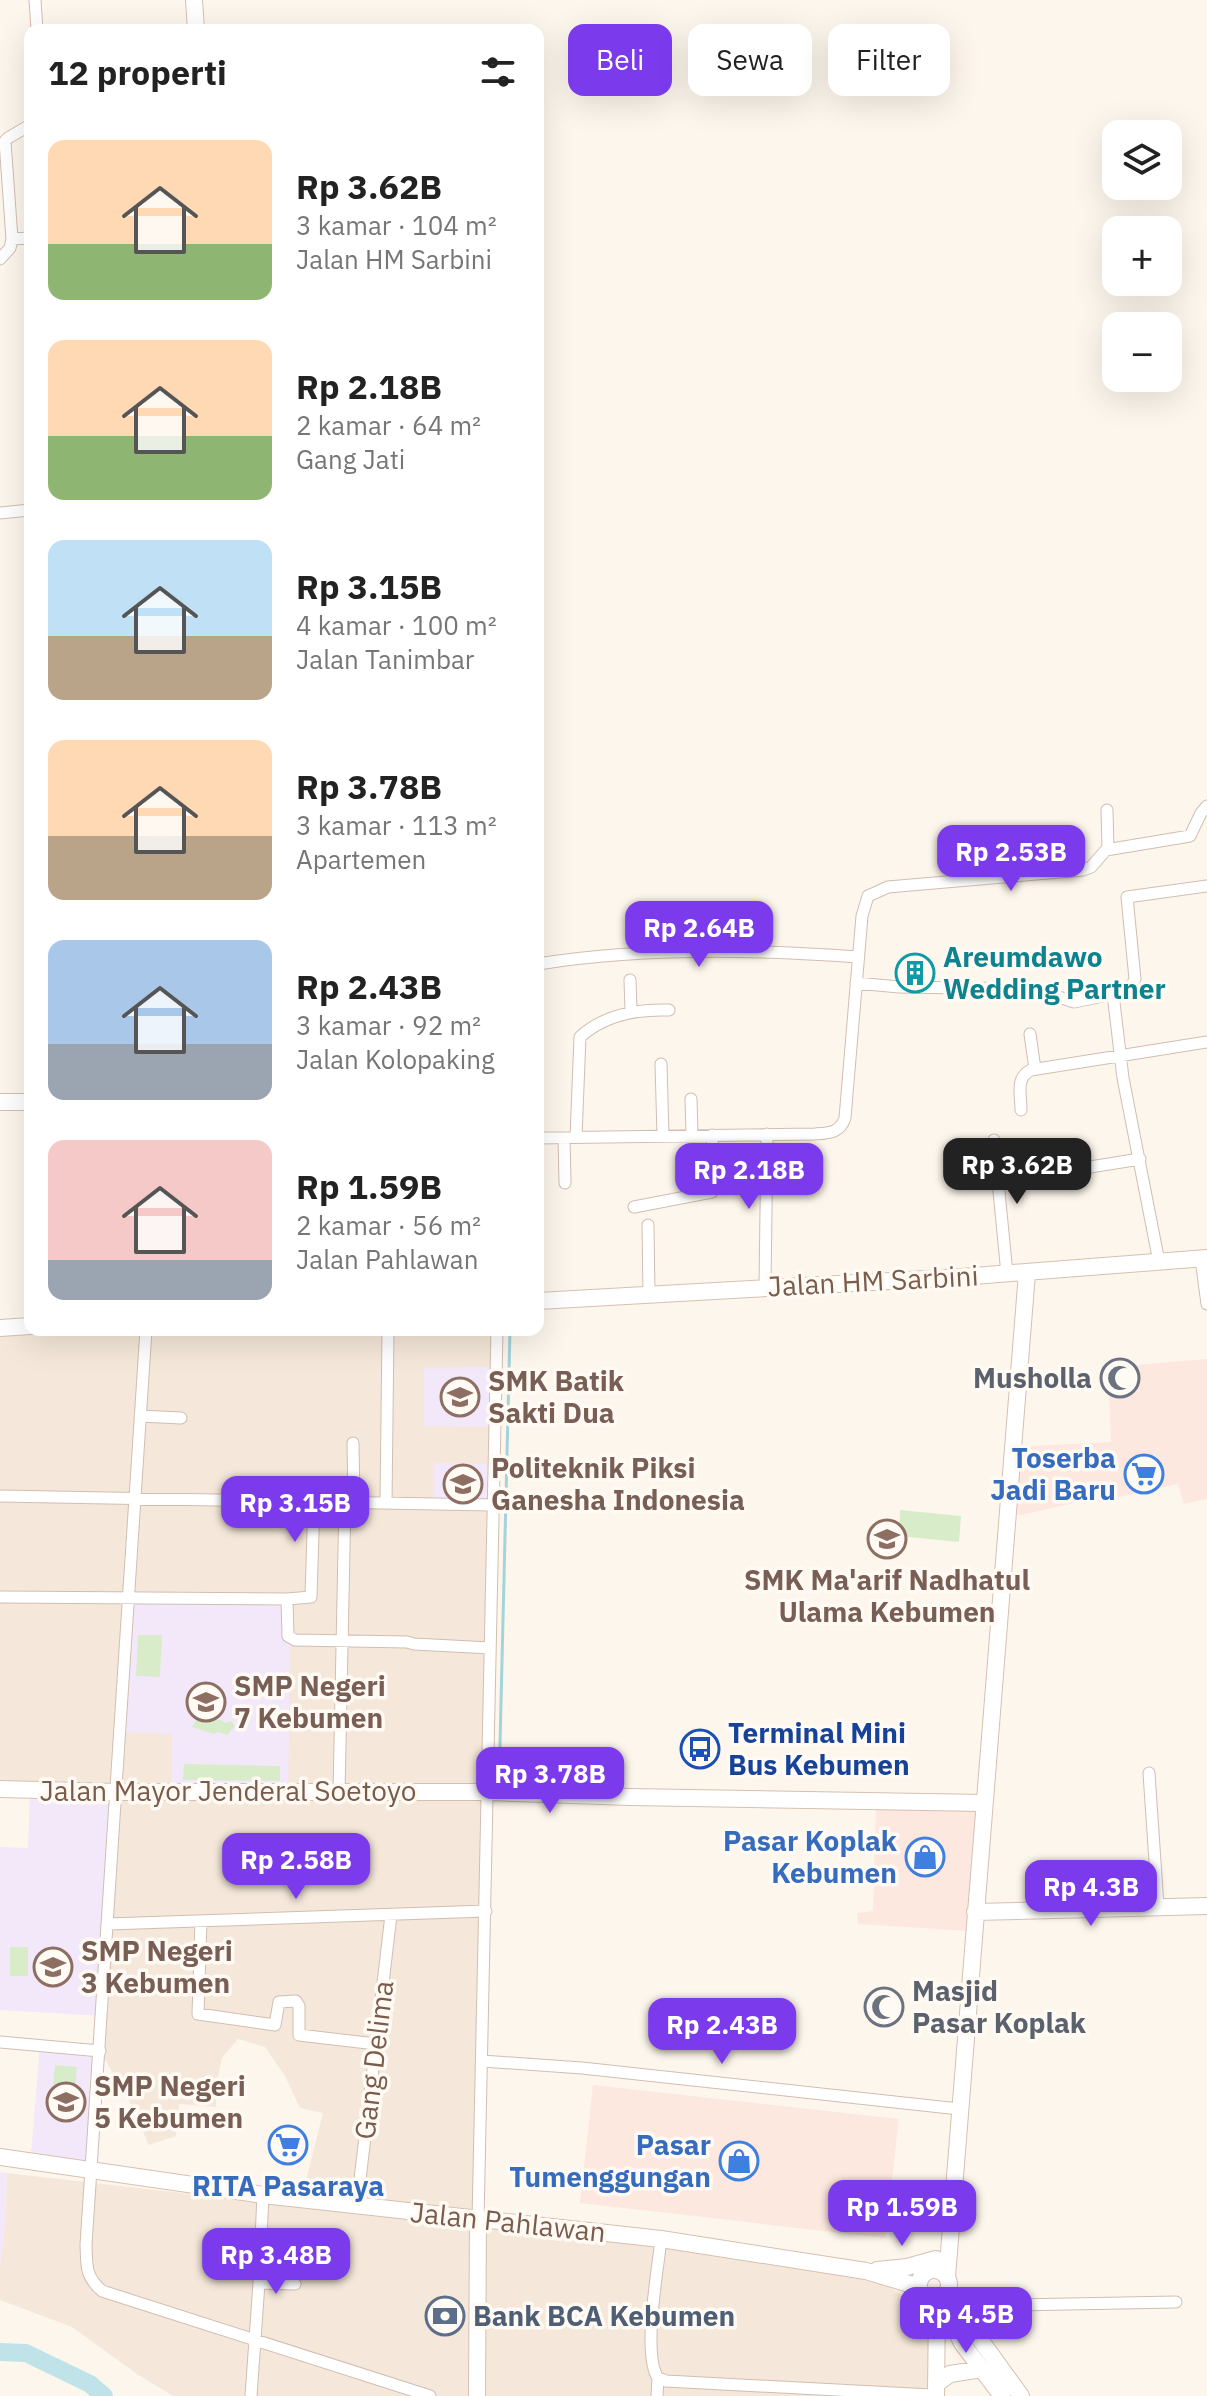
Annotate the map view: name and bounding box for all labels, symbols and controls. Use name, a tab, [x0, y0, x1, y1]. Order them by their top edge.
chip: Beli	[568, 24, 672, 96]
chip: Sewa	[688, 24, 812, 96]
chip: Filter	[828, 24, 950, 96]
text: 12 properti	[48, 50, 227, 94]
icon: filters	[476, 50, 520, 94]
map controls	[1102, 120, 1182, 392]
button: layers	[1102, 120, 1182, 200]
text: Rp 3.62B	[296, 164, 442, 208]
icon: home	[112, 172, 208, 268]
text: 3 kamar · 104 m²	[296, 208, 497, 242]
button: +	[1102, 216, 1182, 296]
text: Jalan HM Sarbini	[296, 242, 492, 276]
button: −	[1102, 312, 1182, 392]
text: Rp 2.18B	[296, 364, 442, 408]
icon: home	[112, 372, 208, 468]
text: 2 kamar · 64 m²	[296, 408, 481, 442]
text: Gang Jati	[296, 442, 405, 476]
text: Rp 3.15B	[296, 564, 442, 608]
icon: home	[112, 572, 208, 668]
text: 4 kamar · 100 m²	[296, 608, 497, 642]
text: Jalan Tanimbar	[296, 642, 474, 676]
text: Rp 3.78B	[296, 764, 442, 808]
icon: home	[112, 772, 208, 868]
text: 3 kamar · 113 m²	[296, 808, 497, 842]
pin: Rp 2.53B	[928, 825, 1094, 893]
text: Rp 2.53B	[955, 834, 1067, 868]
text: Apartemen	[296, 842, 426, 876]
pin: Rp 2.64B	[616, 901, 782, 969]
text: Rp 2.64B	[643, 910, 755, 944]
place label: Areumdawo Wedding Partner	[943, 938, 1166, 1007]
building icon: Areumdawo Wedding Partner	[894, 952, 936, 994]
text: Rp 2.43B	[296, 964, 442, 1008]
icon: home	[112, 972, 208, 1068]
text: 3 kamar · 92 m²	[296, 1008, 481, 1042]
text: Jalan Kolopaking	[296, 1042, 495, 1076]
pin: Rp 3.62B	[934, 1138, 1100, 1206]
pin: Rp 2.18B	[666, 1143, 832, 1211]
text: Rp 3.62B	[961, 1147, 1073, 1181]
text: Rp 2.18B	[693, 1152, 805, 1186]
text: Rp 1.59B	[296, 1164, 442, 1208]
icon: home	[112, 1172, 208, 1268]
text: 2 kamar · 56 m²	[296, 1208, 481, 1242]
text: Jalan Pahlawan	[296, 1242, 478, 1276]
street label: Jalan HM Sarbini	[767, 1257, 979, 1304]
mosque icon: Musholla	[1099, 1357, 1141, 1399]
place label: Musholla	[973, 1359, 1092, 1396]
place label: SMK Batik Sakti Dua	[488, 1362, 625, 1431]
school or university icon: SMK Batik Sakti Dua	[439, 1376, 481, 1418]
place label: Toserba Jadi Baru	[990, 1439, 1116, 1508]
place label: Politeknik Piksi Ganesha Indonesia	[491, 1449, 745, 1518]
supermarket icon: Toserba Jadi Baru	[1123, 1453, 1165, 1495]
school or university icon: Politeknik Piksi Ganesha Indonesia	[442, 1463, 484, 1505]
pin: Rp 3.15B	[212, 1476, 378, 1544]
text: Rp 3.15B	[239, 1485, 351, 1519]
school or university icon: SMK Ma'arif Nadhatul Ulama Kebumen	[866, 1518, 908, 1560]
place label: SMK Ma'arif Nadhatul Ulama Kebumen	[744, 1561, 1030, 1630]
place label: SMP Negeri 7 Kebumen	[234, 1667, 386, 1736]
school or university icon: SMP Negeri 7 Kebumen	[185, 1681, 227, 1723]
place label: Terminal Mini Bus Kebumen	[728, 1714, 910, 1783]
bus stop icon: Terminal Mini Bus Kebumen	[679, 1728, 721, 1770]
pin: Rp 3.78B	[467, 1747, 633, 1815]
text: Rp 3.78B	[494, 1756, 606, 1790]
street label: Jalan Mayor Jenderal Soetoyo	[40, 1772, 416, 1809]
place label: Pasar Koplak Kebumen	[723, 1822, 898, 1891]
pin: Rp 2.58B	[213, 1833, 379, 1901]
shop icon: Pasar Koplak Kebumen	[904, 1836, 946, 1878]
text: Rp 2.58B	[240, 1842, 352, 1876]
pin: Rp 4.3B	[1017, 1860, 1165, 1928]
text: Rp 4.3B	[1043, 1869, 1139, 1903]
place label: SMP Negeri 3 Kebumen	[81, 1932, 233, 2001]
school or university icon: SMP Negeri 3 Kebumen	[32, 1946, 74, 1988]
place label: Masjid Pasar Koplak	[912, 1972, 1087, 2041]
street label: Gang Delima	[345, 1978, 402, 2142]
mosque icon: Masjid Pasar Koplak	[863, 1986, 905, 2028]
pin: Rp 2.43B	[639, 1998, 805, 2066]
text: Rp 2.43B	[666, 2007, 778, 2041]
place label: SMP Negeri 5 Kebumen	[94, 2067, 246, 2136]
school or university icon: SMP Negeri 5 Kebumen	[45, 2081, 87, 2123]
supermarket icon: RITA Pasaraya	[267, 2124, 309, 2166]
place label: Pasar Tumenggungan	[509, 2126, 711, 2195]
shop icon: Pasar Tumenggungan	[718, 2140, 760, 2182]
place label: RITA Pasaraya	[192, 2167, 384, 2204]
pin: Rp 1.59B	[819, 2180, 985, 2248]
text: Rp 1.59B	[846, 2189, 958, 2223]
street label: Jalan Pahlawan	[408, 2193, 608, 2250]
pin: Rp 3.48B	[193, 2228, 359, 2296]
text: Rp 3.48B	[220, 2237, 332, 2271]
pin: Rp 4.5B	[892, 2287, 1040, 2355]
bank icon: Bank BCA Kebumen	[424, 2295, 466, 2337]
text: Rp 4.5B	[918, 2296, 1014, 2330]
place label: Bank BCA Kebumen	[473, 2297, 735, 2334]

